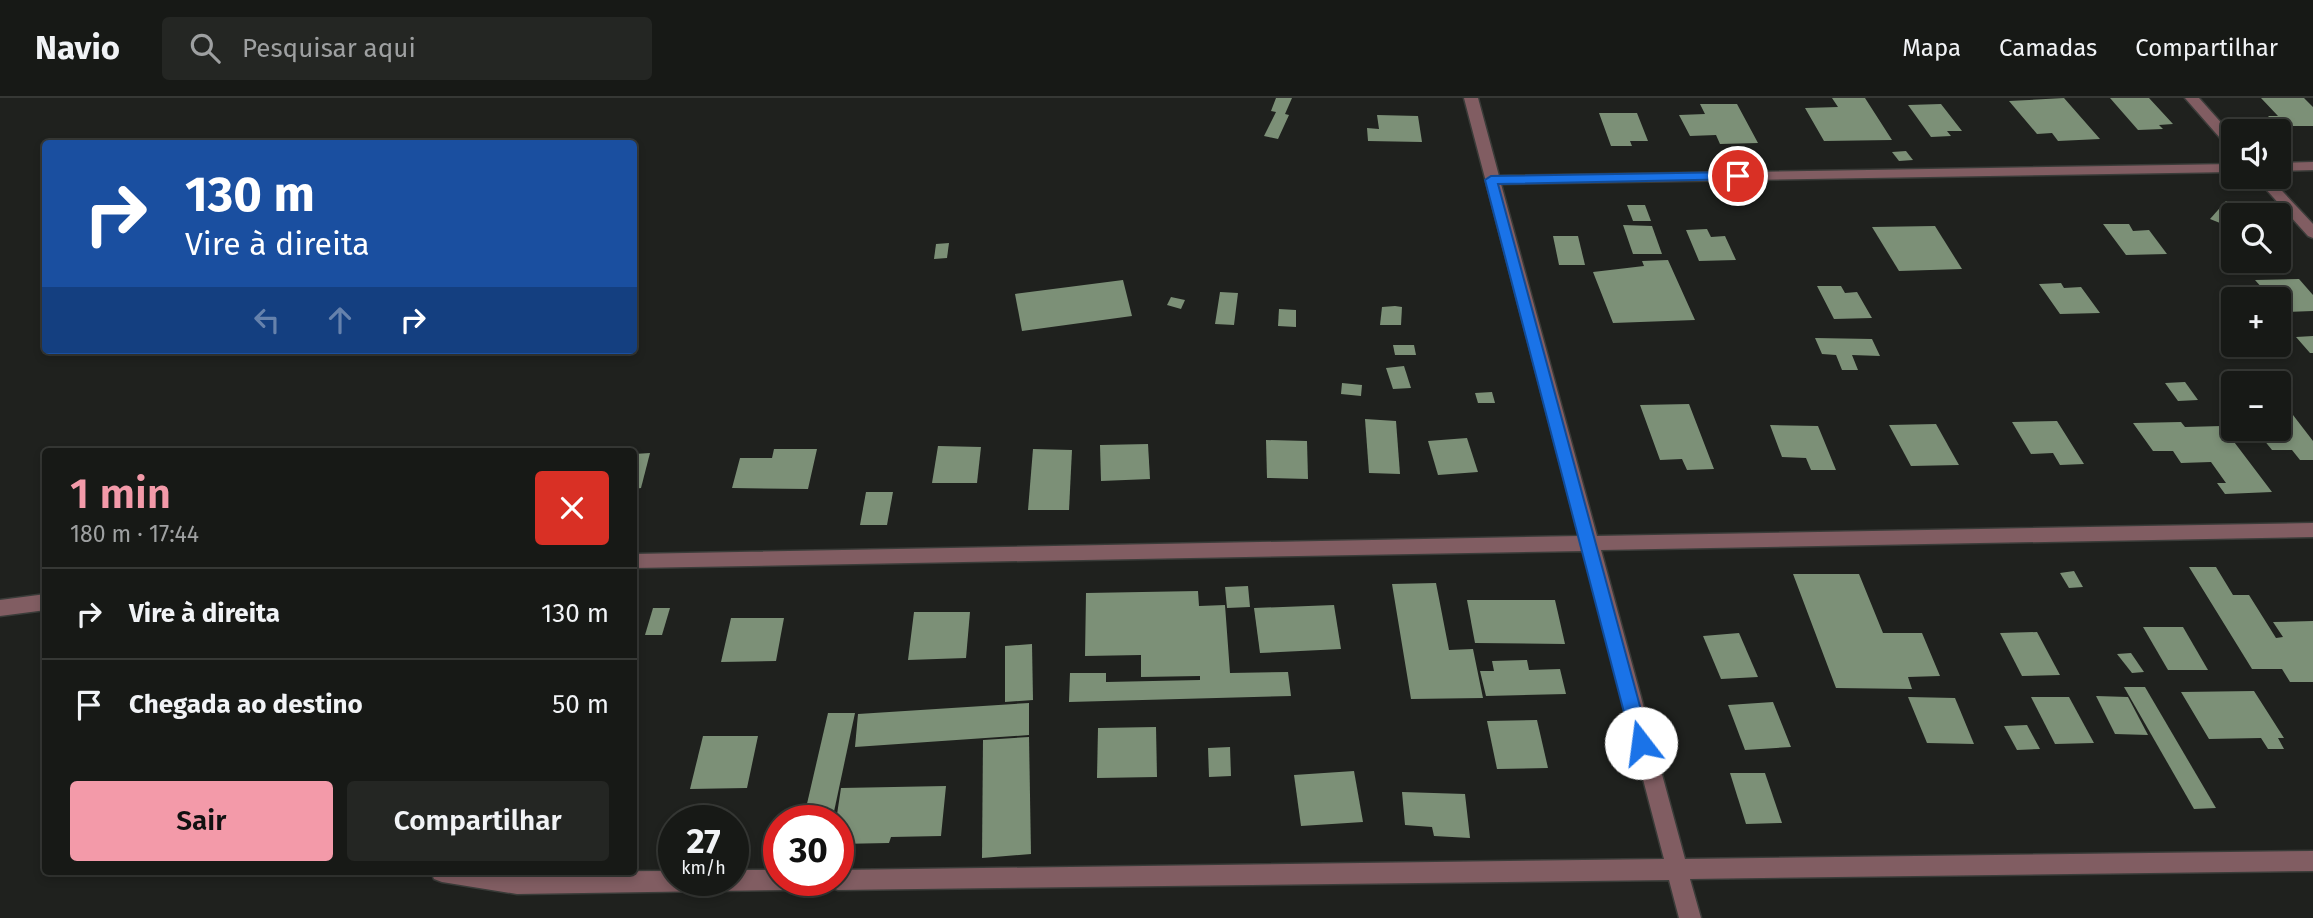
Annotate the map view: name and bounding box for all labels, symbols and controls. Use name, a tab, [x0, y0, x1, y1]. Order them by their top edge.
search box	[162, 17, 652, 80]
text: Navio	[35, 28, 120, 68]
icon: search	[186, 29, 224, 67]
text: Pesquisar aqui	[242, 33, 416, 64]
text: Mapa	[1902, 34, 1961, 62]
text: Camadas	[1999, 34, 2097, 62]
text: Compartilhar	[2135, 34, 2278, 62]
map controls	[2221, 119, 2291, 441]
button: sound	[2221, 119, 2291, 189]
pin	[1708, 146, 1768, 206]
icon: arrive	[1719, 157, 1757, 195]
text: 130 m	[185, 165, 315, 224]
icon: right	[70, 168, 161, 259]
button: search	[2221, 203, 2291, 273]
text: Vire à direita	[185, 225, 370, 263]
button: +	[2221, 287, 2291, 357]
icon: left	[248, 301, 286, 339]
icon: ahead	[321, 301, 359, 339]
icon: right	[394, 301, 432, 339]
button: −	[2221, 371, 2291, 441]
text: 1 min	[70, 469, 171, 519]
button: close	[535, 471, 609, 545]
text: 180 m · 17:44	[70, 520, 199, 548]
icon: right	[70, 595, 108, 633]
text: Vire à direita	[129, 598, 280, 629]
text: 130 m	[541, 598, 609, 629]
icon: arrive	[70, 686, 108, 724]
text: Chegada ao destino	[129, 689, 363, 720]
text: 50 m	[552, 689, 609, 720]
position arrow	[1604, 706, 1678, 780]
button: Sair	[70, 781, 333, 861]
button: Compartilhar	[347, 781, 609, 861]
speed limit sign: 30	[763, 805, 854, 896]
text: 27	[686, 820, 721, 862]
text: km/h	[681, 857, 726, 879]

